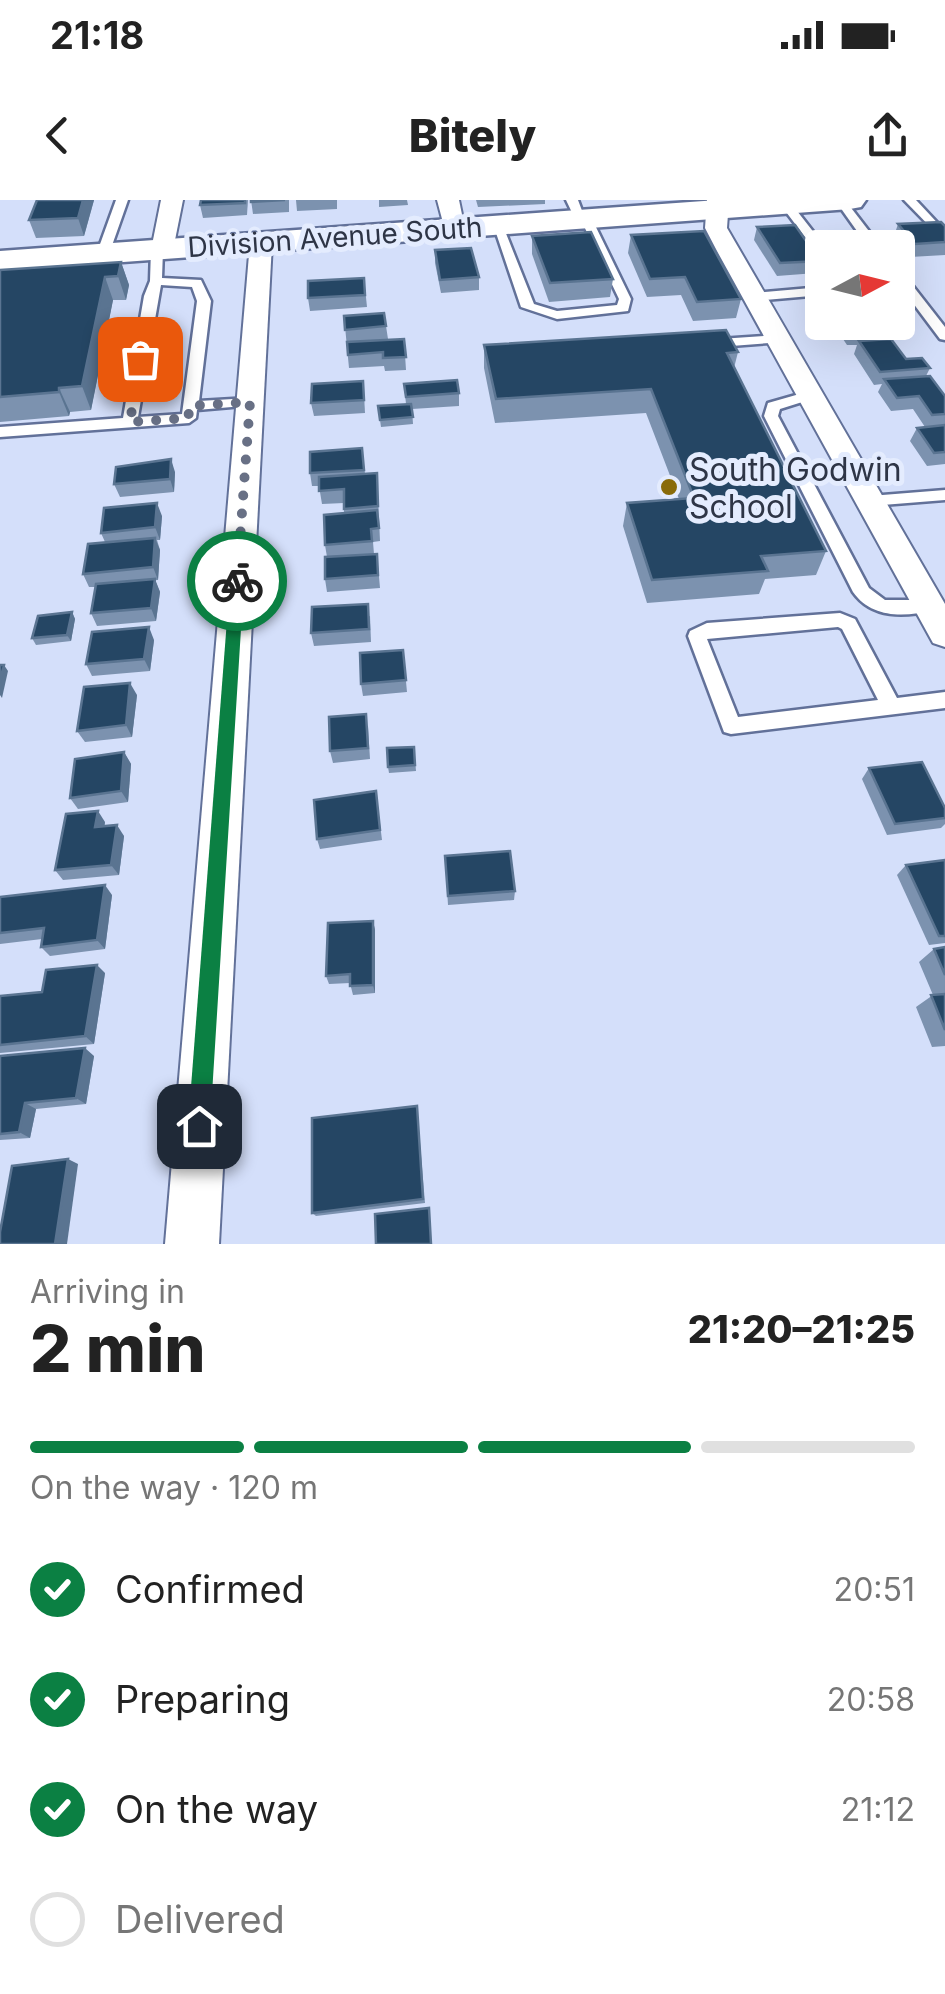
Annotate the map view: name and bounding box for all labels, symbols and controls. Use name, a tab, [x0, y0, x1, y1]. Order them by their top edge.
text: 21:18	[50, 12, 144, 58]
icon: back	[30, 108, 85, 163]
text: Bitely	[409, 108, 536, 163]
icon: share	[860, 108, 915, 163]
street label: Division Avenue South	[186, 210, 484, 264]
north arrow	[805, 230, 915, 340]
map controls	[805, 230, 915, 340]
pin	[98, 317, 183, 402]
icon: bag	[113, 332, 168, 387]
place label: South Godwin School	[689, 450, 902, 526]
marker: South Godwin School	[658, 476, 680, 498]
courier	[187, 531, 287, 631]
icon: bike	[210, 554, 265, 609]
pin	[157, 1084, 242, 1169]
icon: home	[172, 1099, 227, 1154]
text: Arriving in	[30, 1272, 185, 1311]
text: 21:20–21:25	[688, 1306, 915, 1352]
text: 2 min	[30, 1309, 206, 1388]
text: On the way · 120 m	[30, 1468, 318, 1507]
icon: check	[30, 1562, 85, 1617]
text: Confirmed	[115, 1566, 305, 1612]
text: 20:51	[834, 1570, 915, 1609]
icon: check	[30, 1672, 85, 1727]
text: Preparing	[115, 1676, 290, 1722]
text: 20:58	[827, 1680, 915, 1719]
icon: check	[30, 1782, 85, 1837]
text: On the way	[115, 1786, 318, 1832]
text: 21:12	[841, 1790, 915, 1829]
text: Delivered	[115, 1896, 285, 1942]

